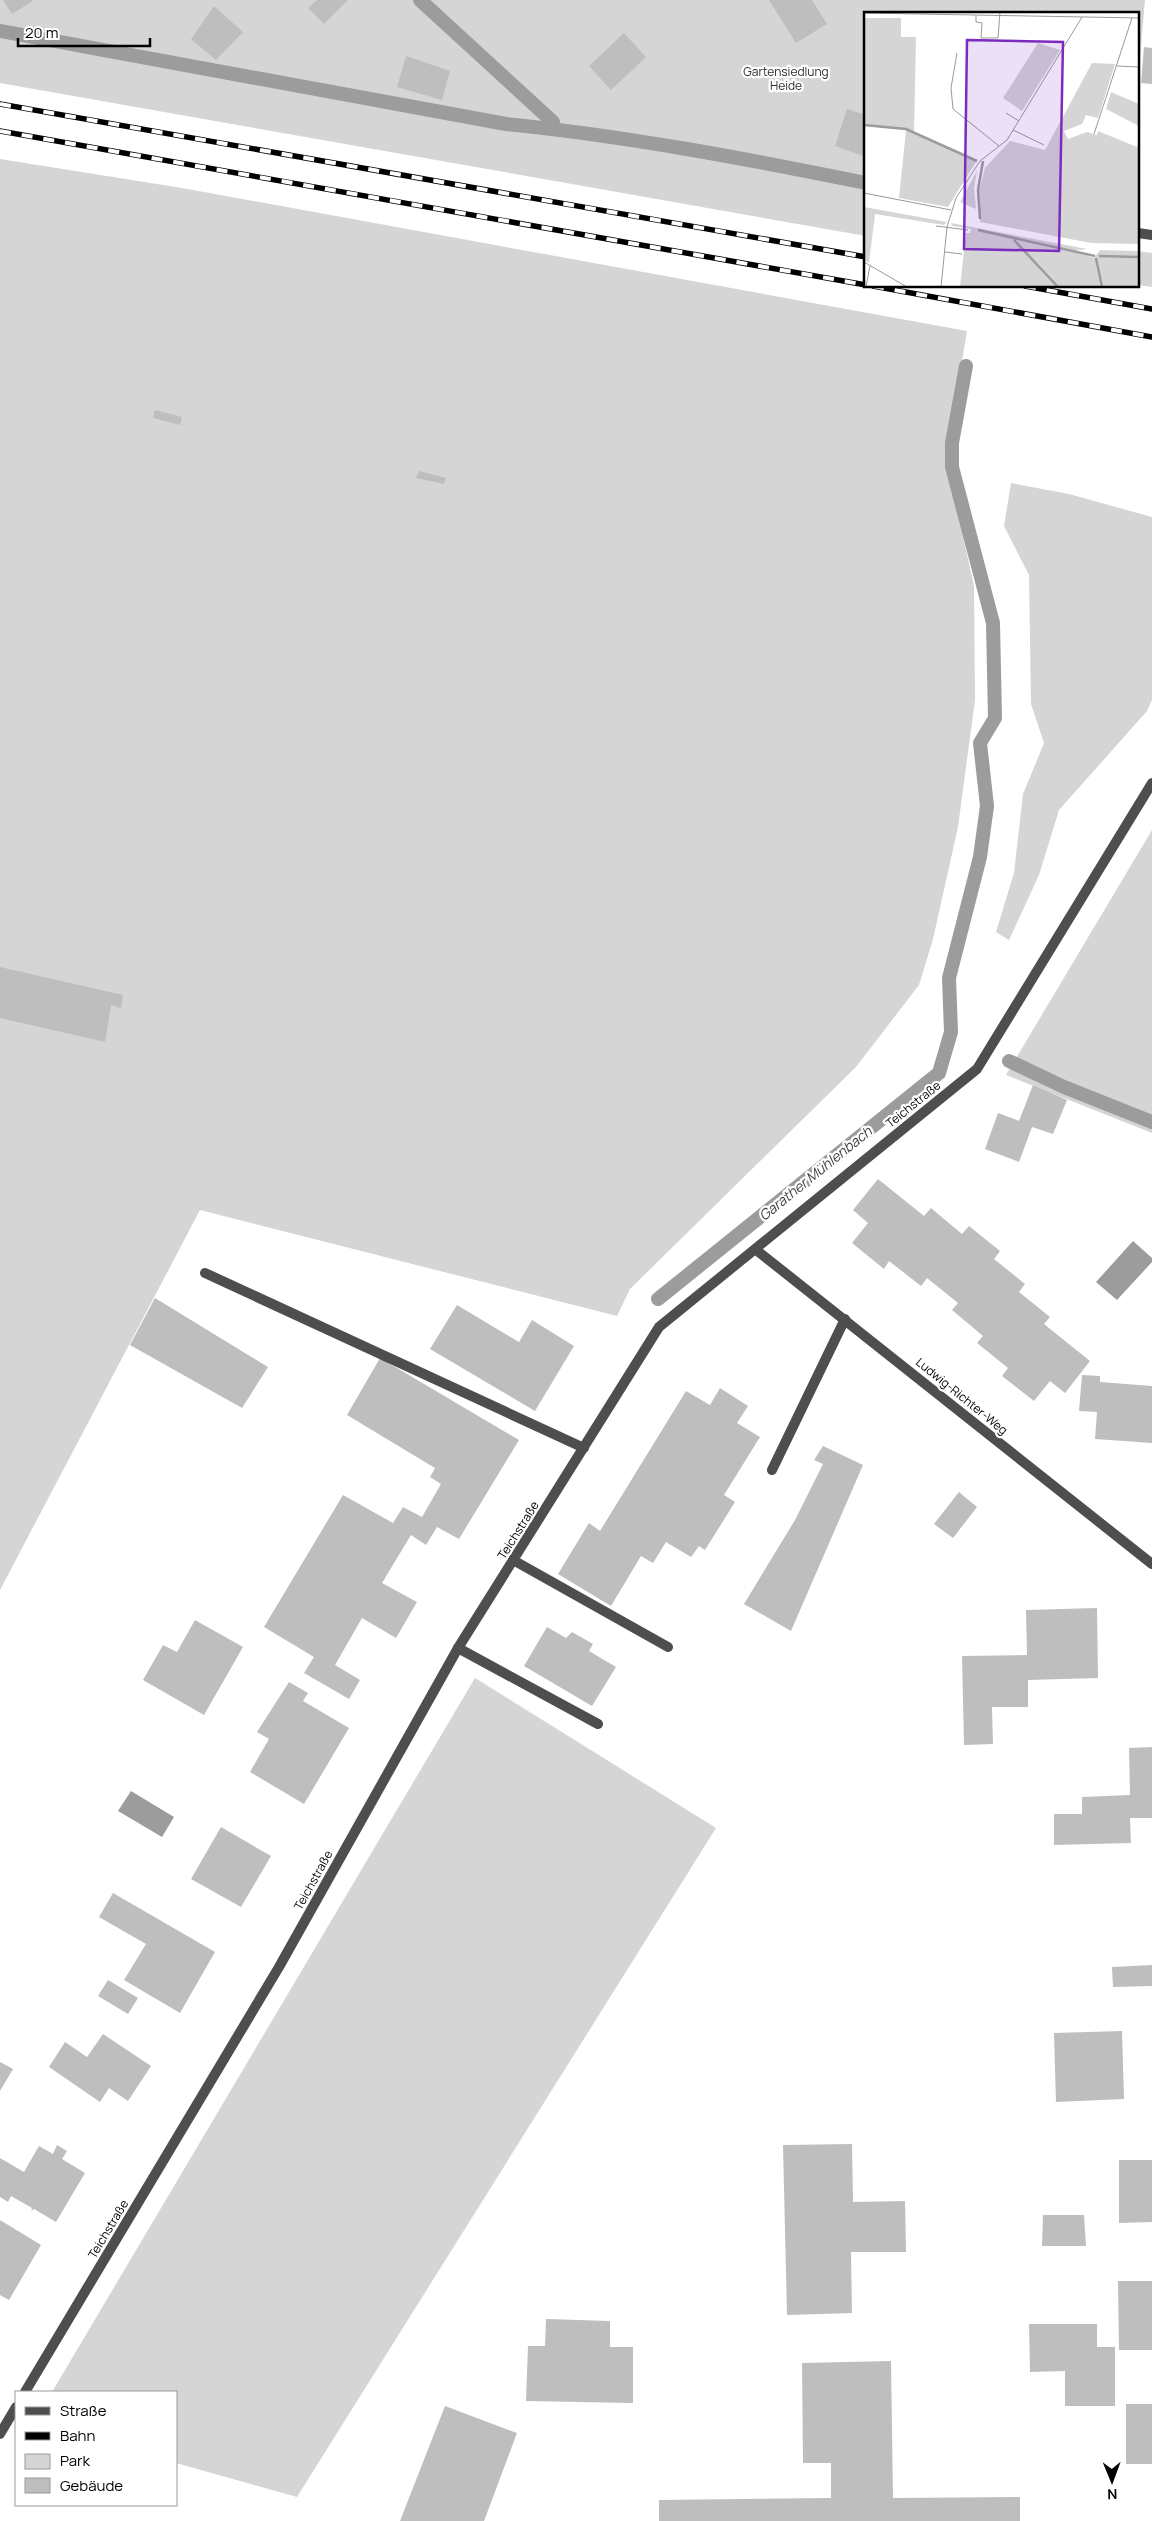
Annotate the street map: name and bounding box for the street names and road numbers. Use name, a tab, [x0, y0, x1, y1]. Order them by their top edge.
street label: Teichstraße	[882, 1077, 944, 1131]
street label: Ludwig-Richter-Weg	[912, 1354, 1012, 1438]
street label: Teichstraße	[493, 1498, 543, 1562]
street label: Teichstraße	[290, 1847, 336, 1913]
street label: Teichstraße	[84, 2196, 132, 2262]

